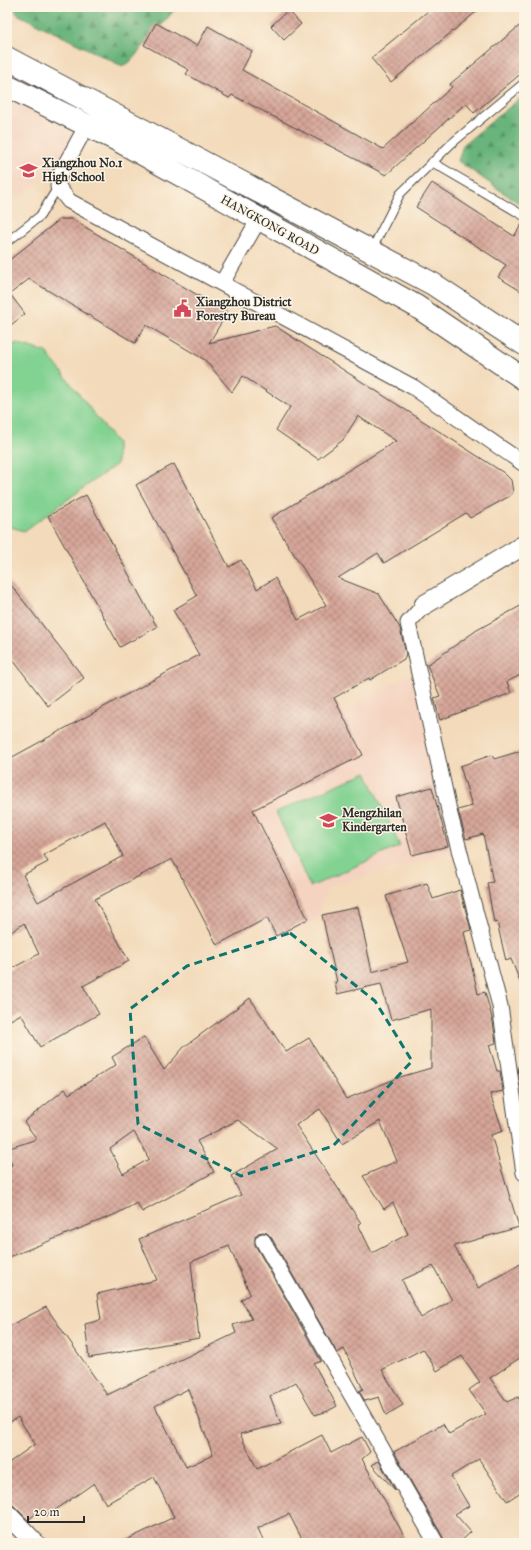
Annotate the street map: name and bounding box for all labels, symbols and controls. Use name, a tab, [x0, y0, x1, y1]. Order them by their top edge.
place label: Xiangzhou No.1 High School	[41, 156, 123, 185]
school or university icon: Xiangzhou No.1 High School	[19, 160, 39, 180]
street label: HANGKONG ROAD	[218, 192, 322, 258]
place label: Xiangzhou District Forestry Bureau	[195, 295, 292, 324]
public building icon: Xiangzhou District Forestry Bureau	[173, 299, 193, 319]
place label: Mengzhilan Kindergarten	[342, 806, 407, 835]
school or university icon: Mengzhilan Kindergarten	[319, 810, 339, 830]
scale bar	[28, 1498, 84, 1524]
text: 20 m	[34, 1505, 60, 1519]

